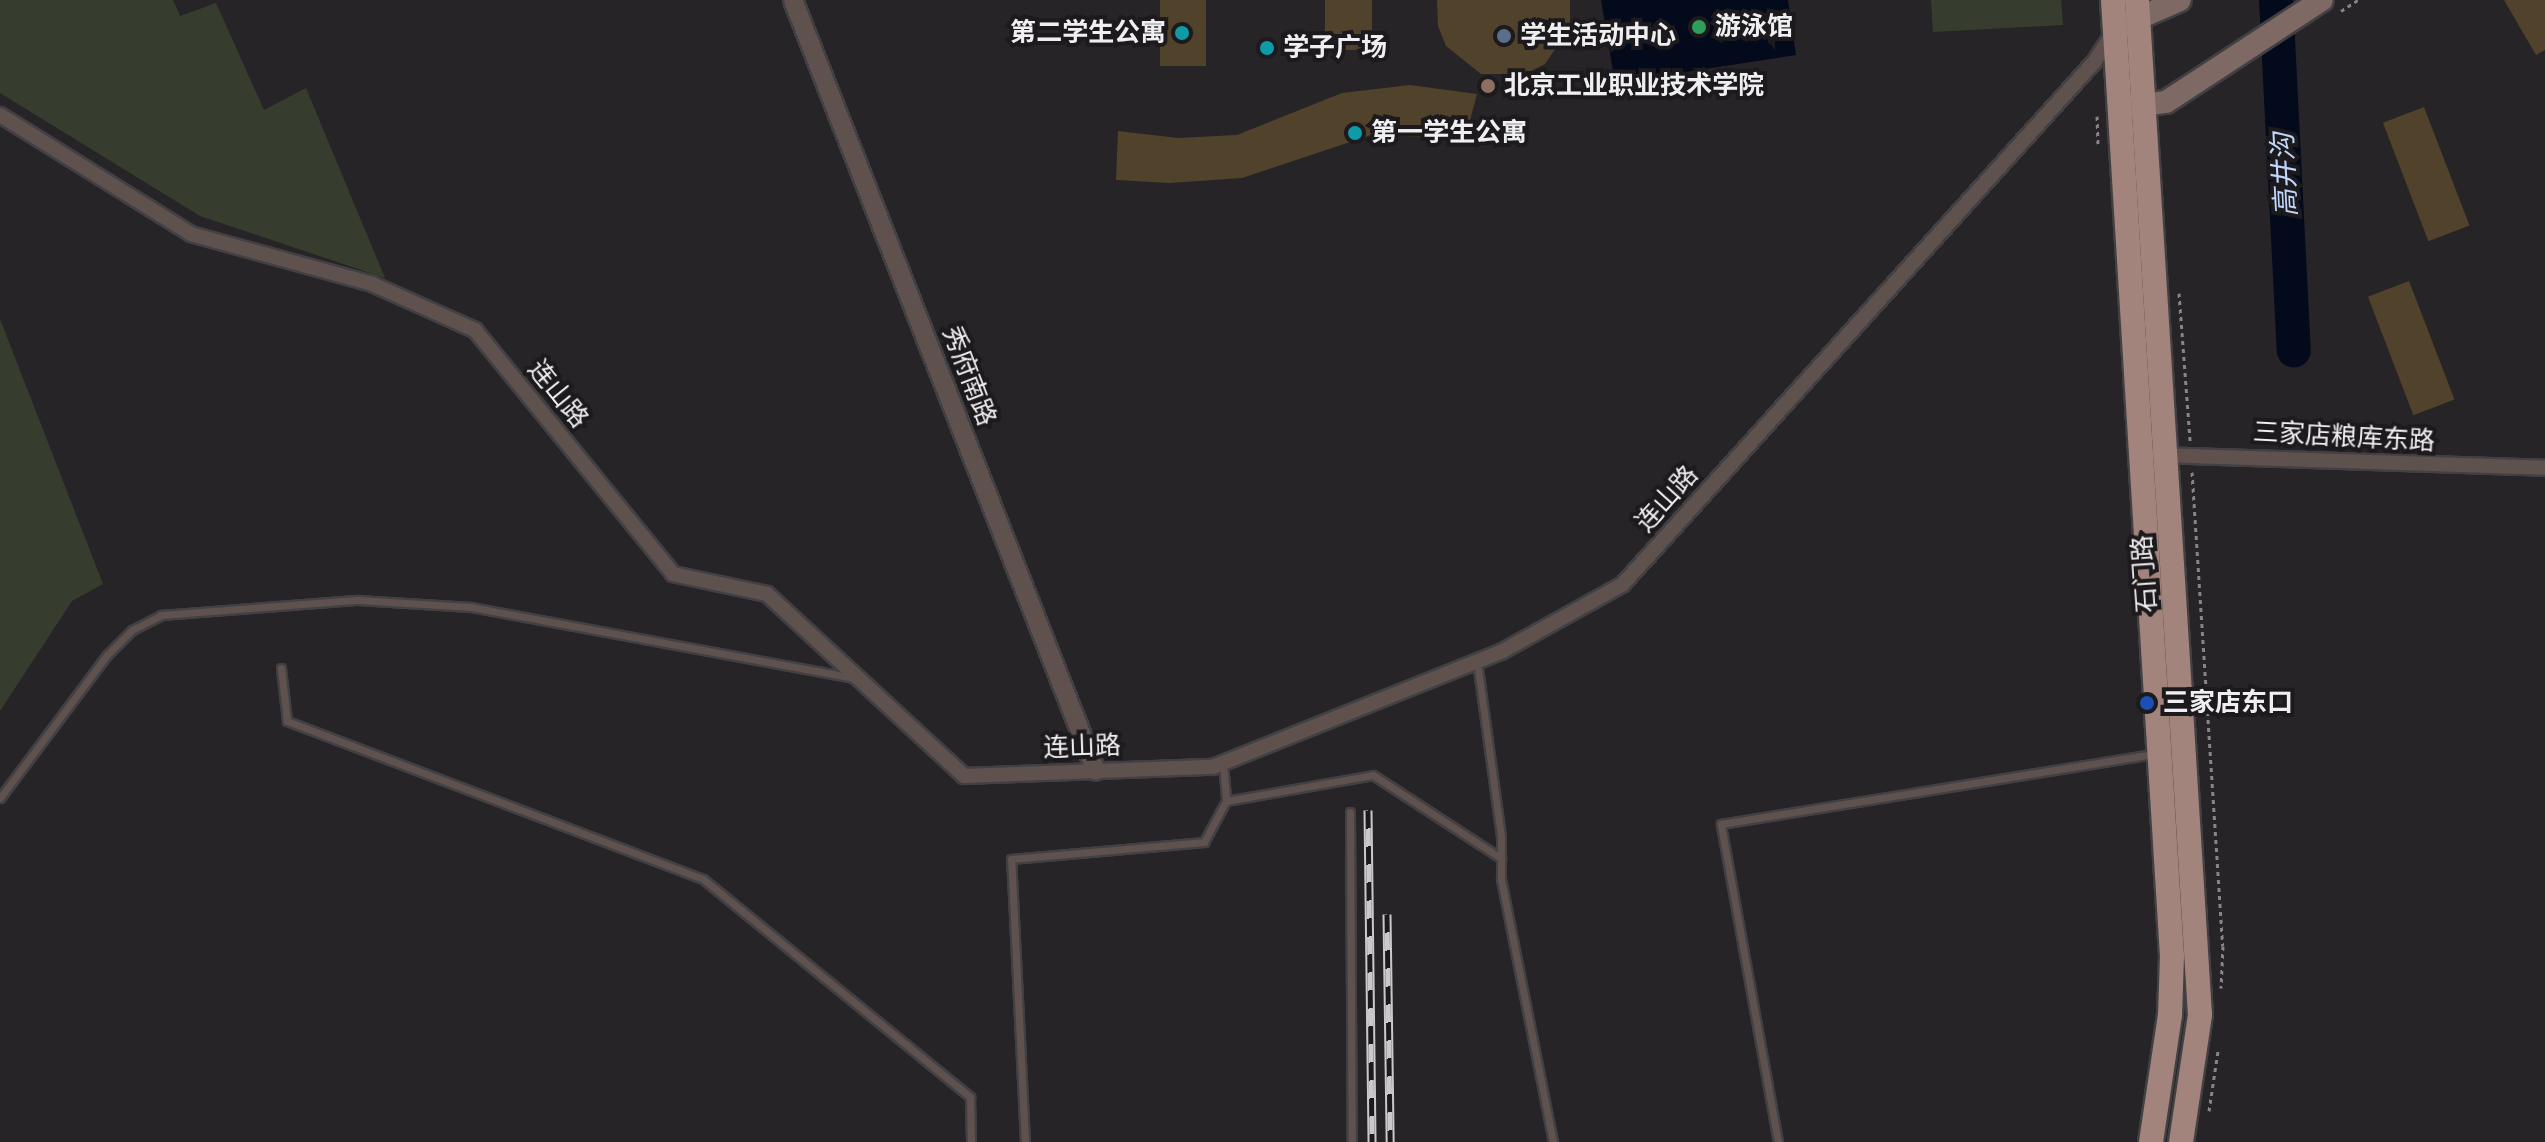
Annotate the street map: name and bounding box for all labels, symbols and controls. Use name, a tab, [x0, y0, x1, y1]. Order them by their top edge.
place label: 游泳馆	[1715, 11, 1793, 43]
place label: 第二学生公寓	[1010, 17, 1166, 49]
marker: 游泳馆	[1690, 18, 1708, 36]
place label: 学生活动中心	[1520, 20, 1676, 52]
marker: 第二学生公寓	[1173, 24, 1191, 42]
marker: 学生活动中心	[1495, 27, 1513, 45]
place label: 学子广场	[1283, 32, 1387, 64]
marker: 学子广场	[1258, 39, 1276, 57]
place label: 北京工业职业技术学院	[1504, 70, 1764, 102]
marker: 北京工业职业技术学院	[1479, 77, 1497, 95]
place label: 第一学生公寓	[1371, 117, 1527, 149]
marker: 第一学生公寓	[1346, 124, 1364, 142]
water label: 高井沟	[2266, 132, 2304, 218]
street label: 秀府南路	[936, 322, 1002, 430]
street label: 连山路	[521, 354, 595, 434]
street label: 三家店粮库东路	[2252, 417, 2436, 457]
street label: 连山路	[1629, 460, 1705, 538]
street label: 石门路	[2127, 534, 2163, 614]
place label: 三家店东口	[2163, 687, 2293, 719]
marker: 三家店东口	[2138, 694, 2156, 712]
street label: 连山路	[1042, 730, 1122, 764]

